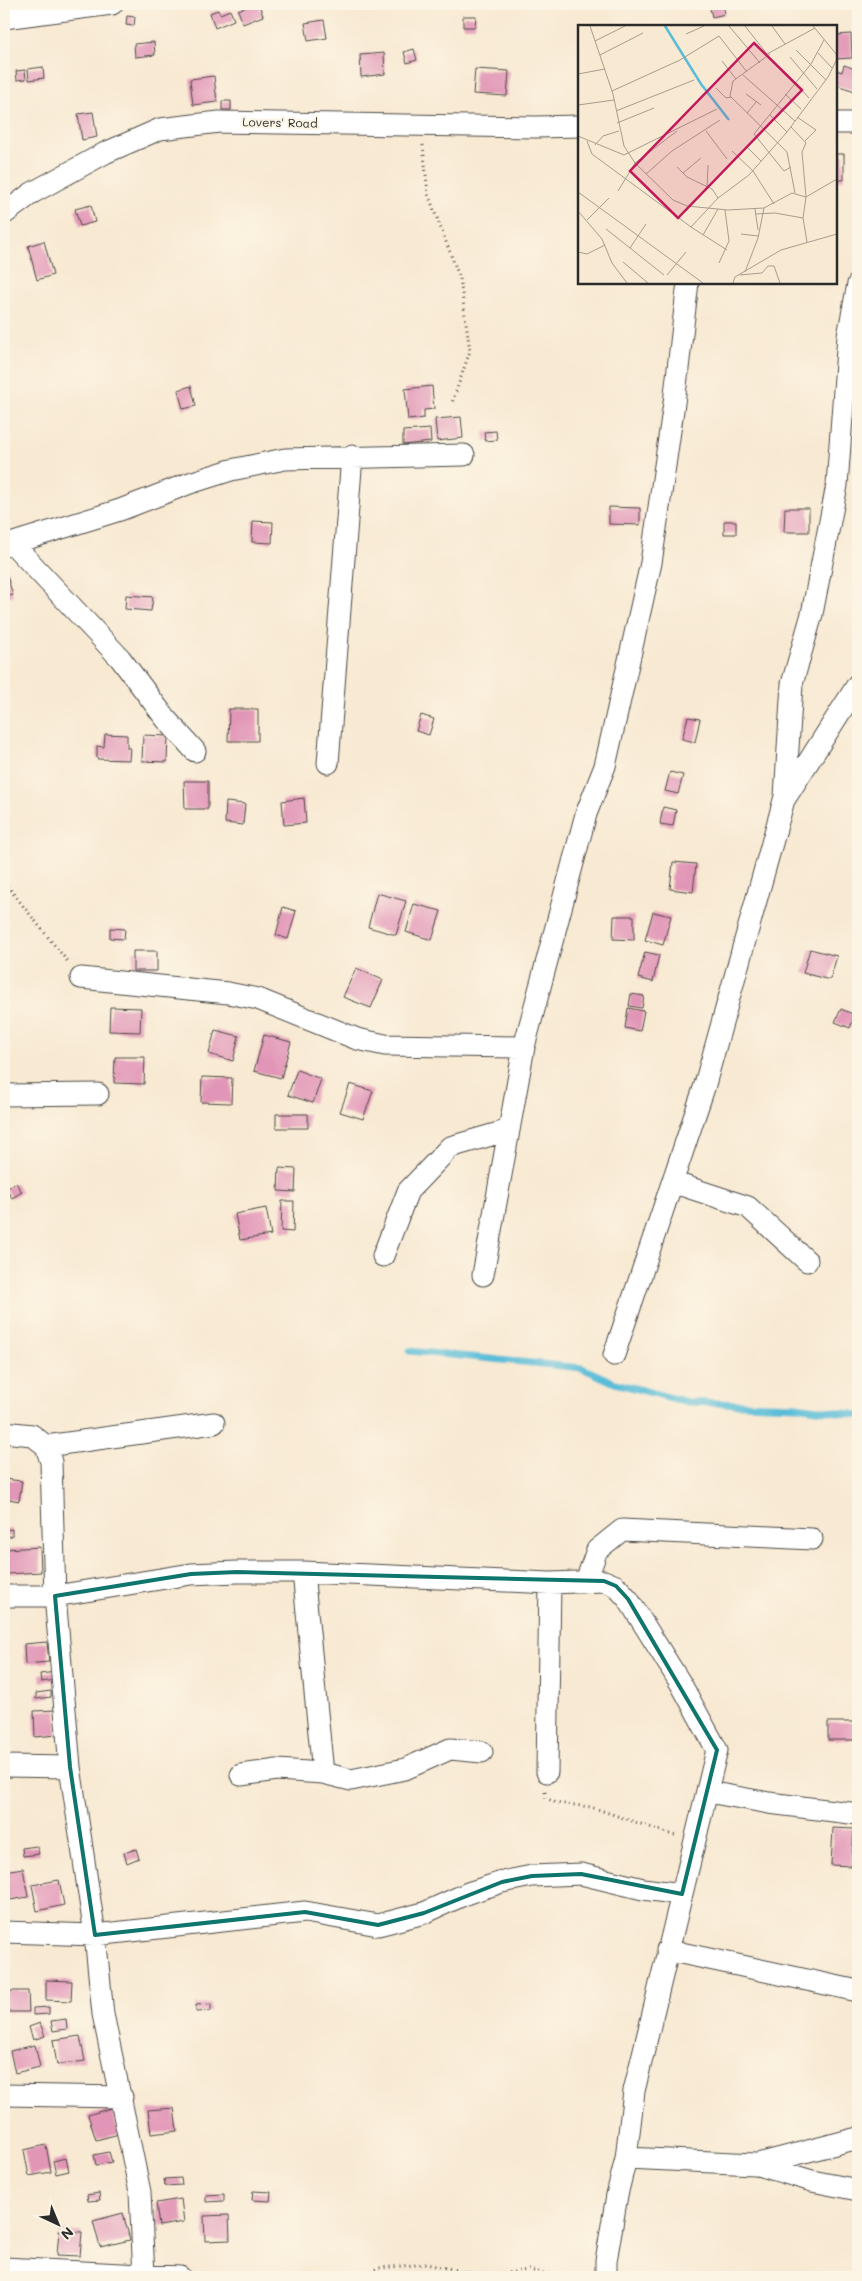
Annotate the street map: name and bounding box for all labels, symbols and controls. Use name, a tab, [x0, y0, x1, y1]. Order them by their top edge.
inset map	[578, 25, 837, 284]
street label: Lovers' Road	[242, 113, 318, 131]
north arrow	[32, 2198, 82, 2248]
text: N	[57, 2223, 78, 2244]

